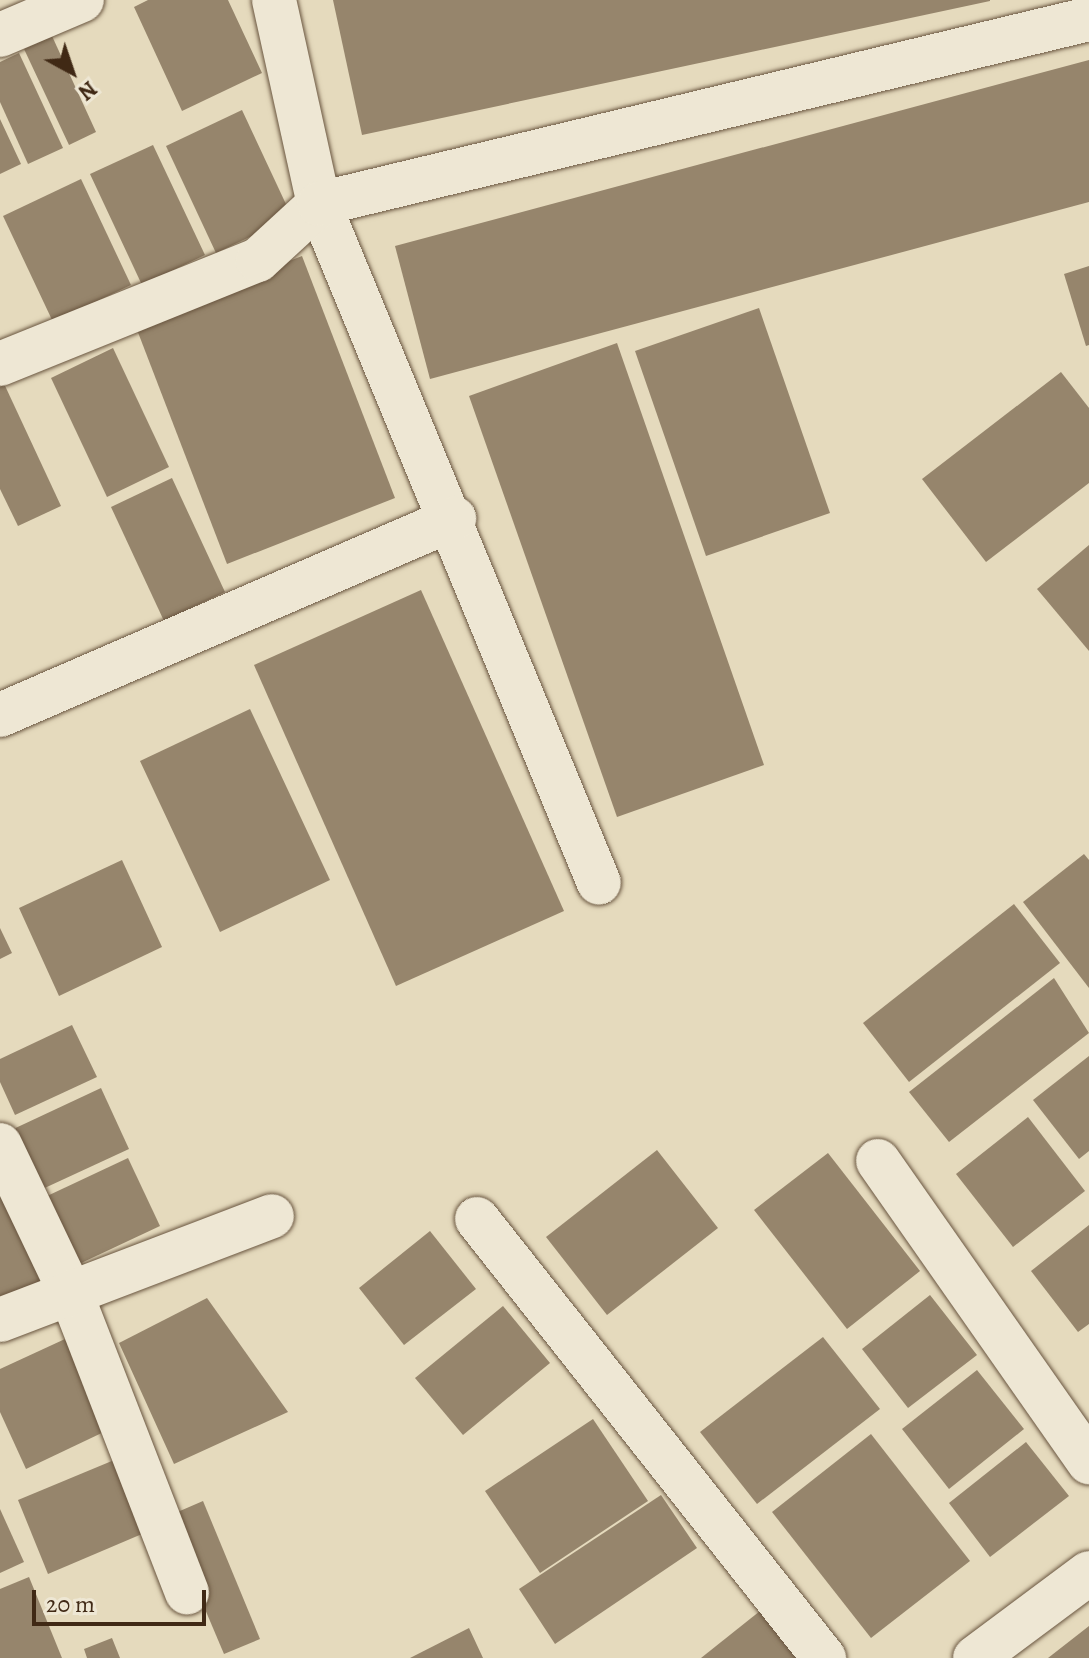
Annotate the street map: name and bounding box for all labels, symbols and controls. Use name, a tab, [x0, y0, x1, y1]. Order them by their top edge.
north arrow	[32, 32, 112, 112]
text: N	[72, 74, 103, 107]
scale bar	[36, 1574, 210, 1624]
text: 20 m	[46, 1588, 95, 1620]

